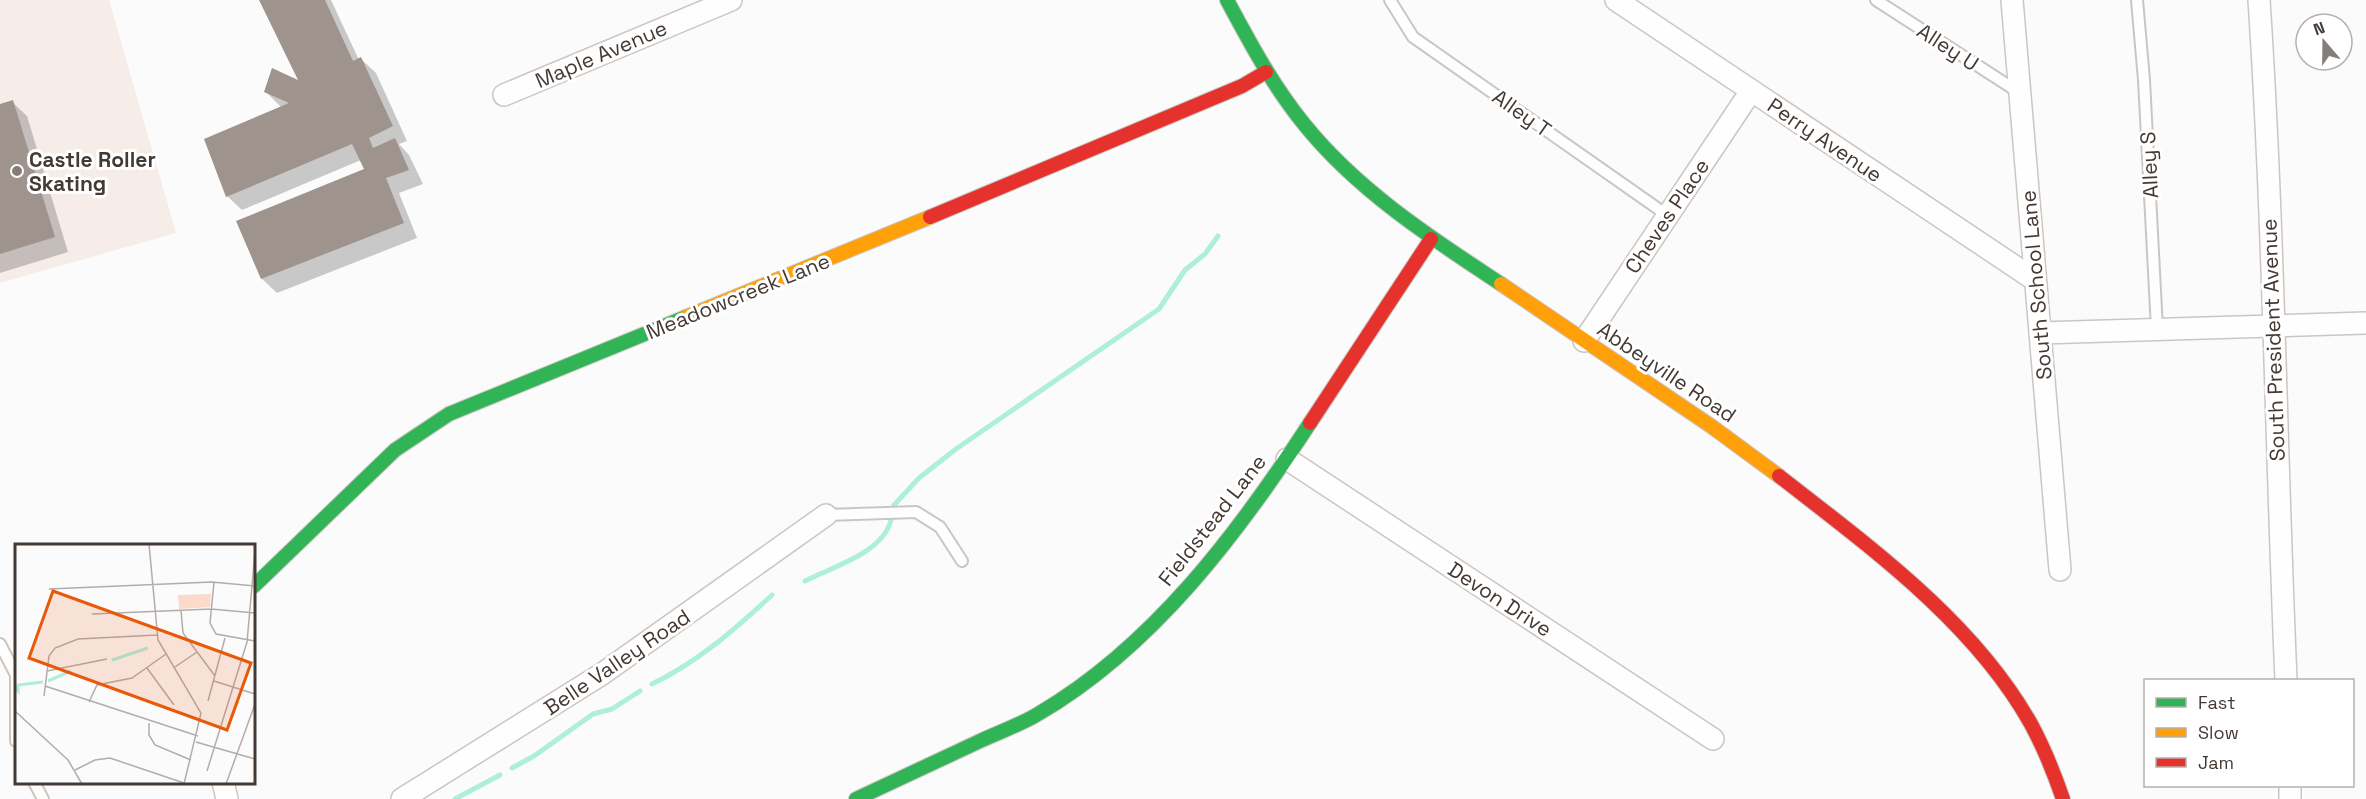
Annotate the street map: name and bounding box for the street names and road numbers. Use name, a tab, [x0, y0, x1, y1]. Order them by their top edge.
street label: Maple Avenue	[531, 14, 671, 94]
street label: Alley U	[1912, 17, 1984, 77]
street label: Alley T	[1487, 83, 1557, 143]
street label: Perry Avenue	[1762, 92, 1888, 188]
street label: Alley S	[2134, 131, 2164, 199]
street label: Cheves Place	[1619, 153, 1715, 279]
street label: South School Lane	[2014, 189, 2058, 381]
street label: South President Avenue	[2255, 218, 2291, 462]
street label: Meadowcreek Lane	[642, 247, 834, 345]
street label: Abbeyville Road	[1592, 316, 1742, 428]
street label: Fieldstead Lane	[1152, 449, 1272, 591]
street label: Devon Drive	[1443, 555, 1557, 643]
street label: Belle Valley Road	[539, 603, 695, 721]

